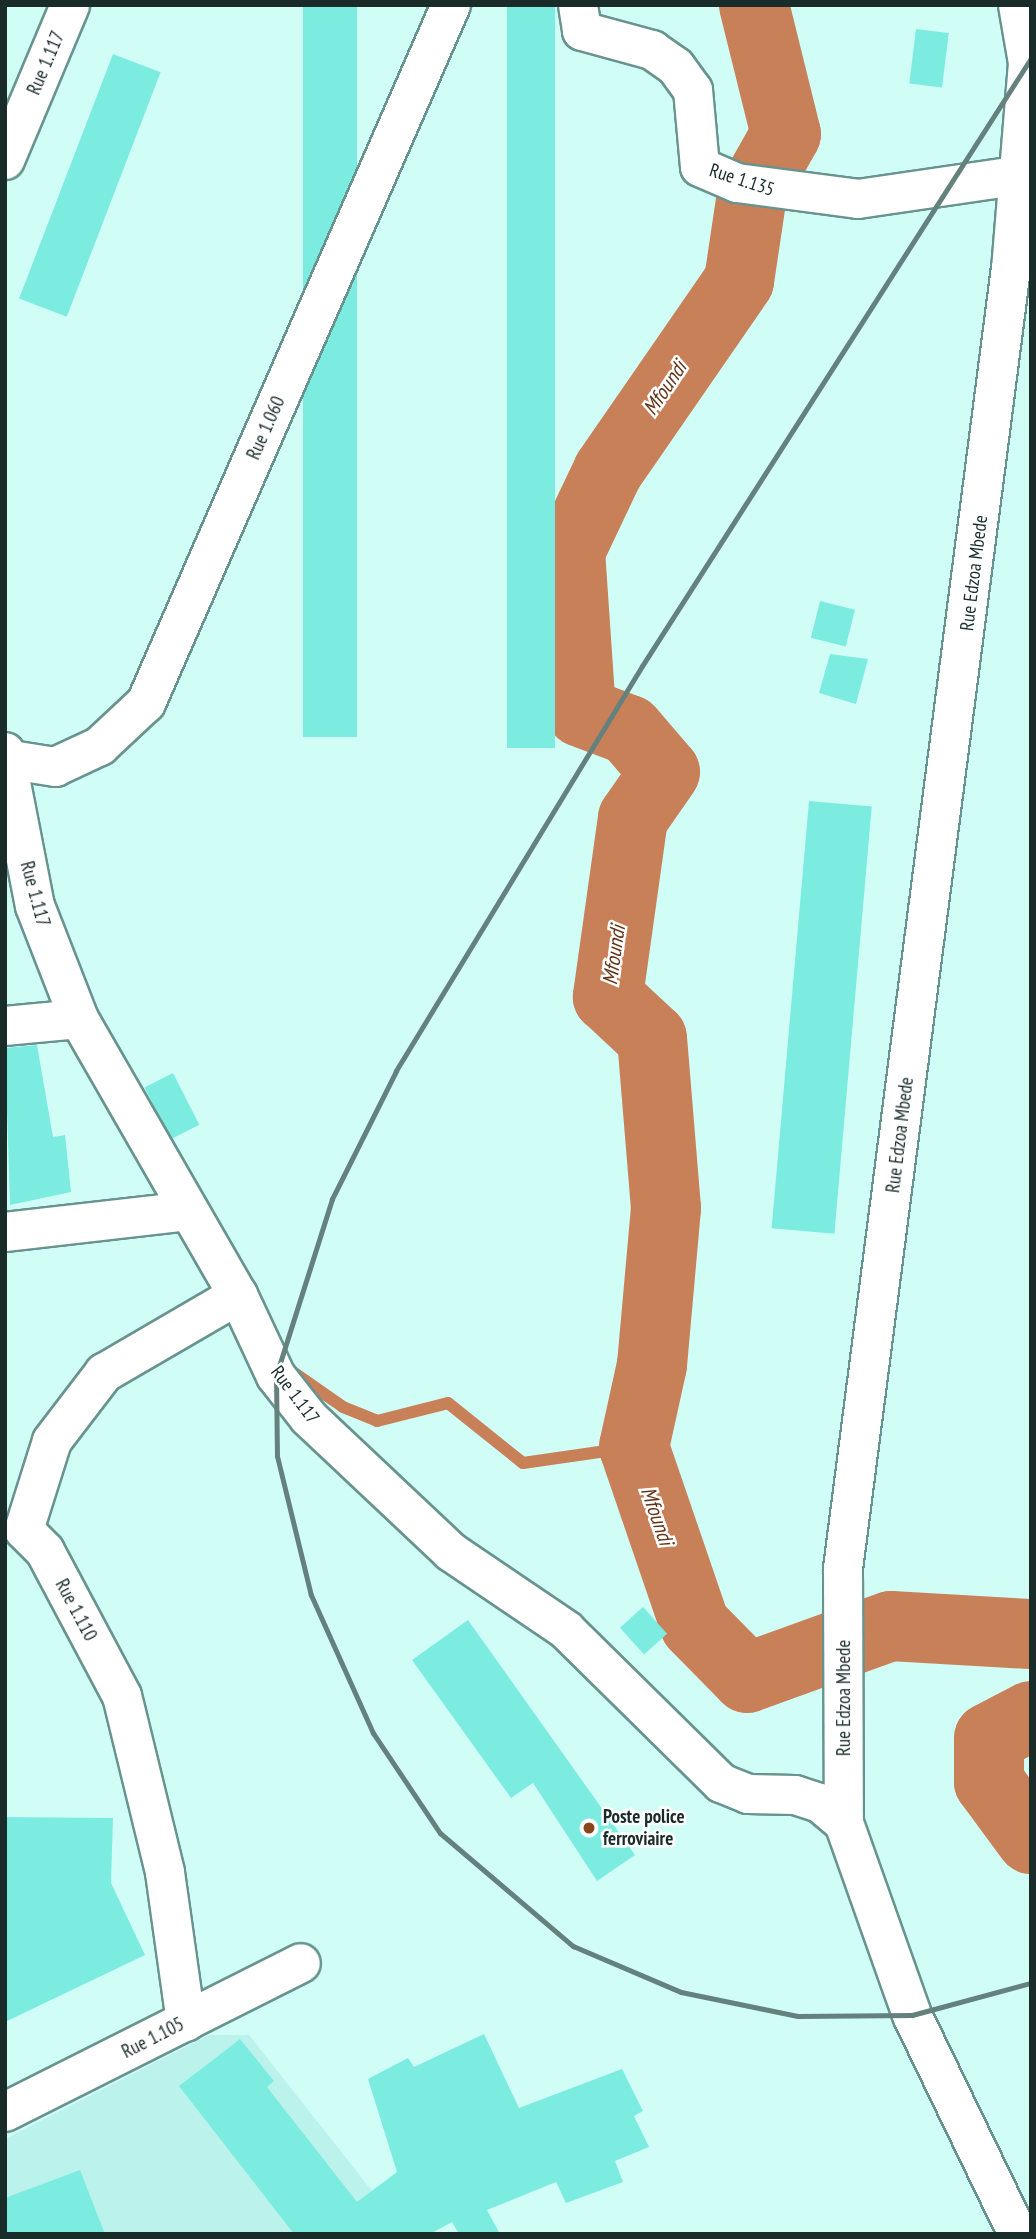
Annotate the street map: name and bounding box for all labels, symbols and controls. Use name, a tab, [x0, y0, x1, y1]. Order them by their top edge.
street label: Rue 1.117	[22, 28, 70, 98]
street label: Rue 1.135	[707, 159, 777, 201]
water label: Mfoundi	[638, 356, 692, 420]
street label: Rue 1.060	[242, 393, 290, 463]
street label: Rue Edzoa Mbede	[956, 514, 992, 632]
street label: Rue 1.117	[15, 859, 55, 929]
water label: Mfoundi	[597, 924, 631, 986]
street label: Rue Edzoa Mbede	[882, 1076, 918, 1194]
street label: Rue 1.117	[266, 1361, 324, 1429]
water label: Mfoundi	[635, 1484, 679, 1548]
street label: Rue 1.110	[50, 1575, 102, 1645]
street label: Rue Edzoa Mbede	[833, 1640, 855, 1756]
place label: Poste police ferroviaire	[603, 1806, 685, 1850]
marker: Poste police ferroviaire	[581, 1820, 597, 1836]
street label: Rue 1.105	[118, 2013, 188, 2063]

